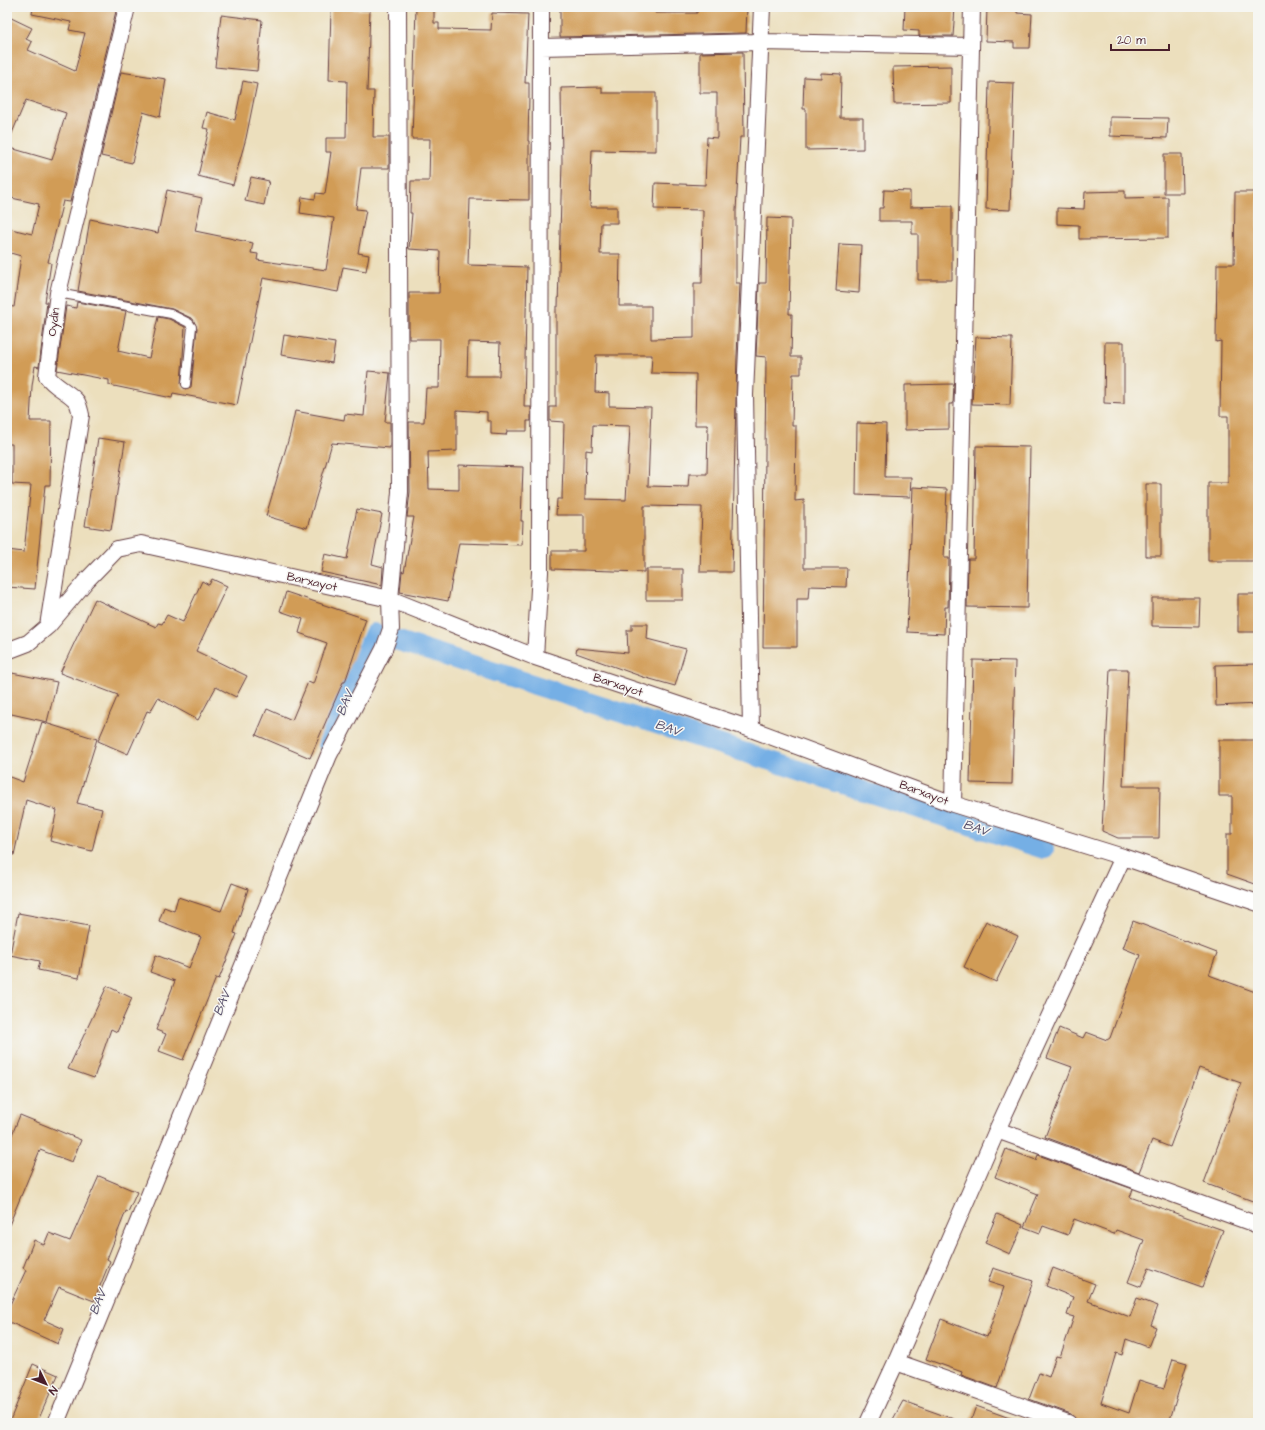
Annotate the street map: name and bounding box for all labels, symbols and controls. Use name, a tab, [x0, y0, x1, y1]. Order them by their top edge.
scale bar	[1111, 26, 1169, 52]
text: 20 m	[1117, 32, 1146, 49]
street label: Oydin	[44, 307, 65, 337]
street label: Barxayot	[285, 568, 339, 597]
street label: Barxayot	[591, 669, 645, 702]
water label: BAV	[332, 685, 359, 718]
water label: BAV	[653, 715, 686, 741]
street label: Barxayot	[897, 776, 951, 811]
water label: BAV	[961, 815, 994, 841]
water label: BAV	[209, 985, 236, 1018]
water label: BAV	[85, 1284, 112, 1317]
north arrow	[26, 1364, 66, 1404]
text: N	[45, 1383, 61, 1398]

